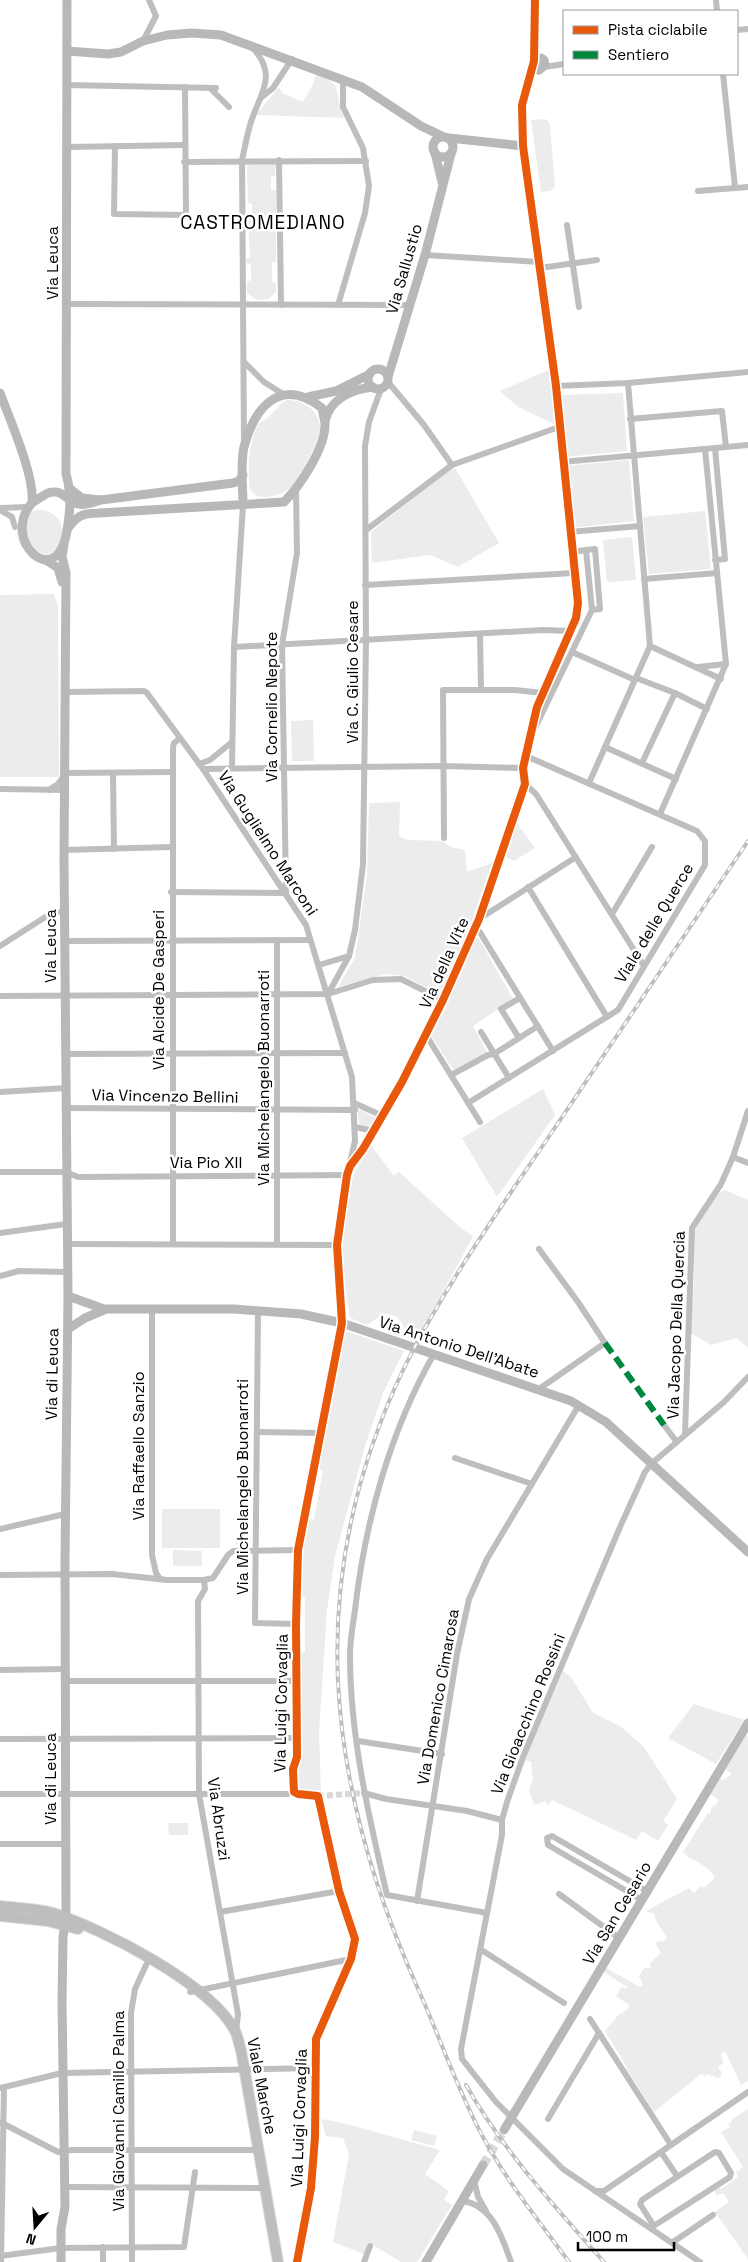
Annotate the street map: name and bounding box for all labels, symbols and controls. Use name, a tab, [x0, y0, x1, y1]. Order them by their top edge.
legend	[563, 10, 738, 75]
text: Pista ciclabile	[608, 20, 708, 39]
text: Sentiero	[608, 45, 669, 64]
district label: CASTROMEDIANO	[180, 210, 346, 235]
street label: Via Sallustio	[381, 221, 427, 317]
street label: Via Leuca	[42, 226, 63, 300]
street label: Via C. Giulio Cesare	[342, 600, 363, 744]
street label: Via Cornelio Nepote	[261, 632, 282, 782]
street label: Via Guglielmo Marconi	[213, 767, 323, 919]
street label: Viale delle Querce	[610, 859, 698, 987]
street label: Via Leuca	[40, 909, 61, 983]
street label: Via Alcide De Gasperi	[148, 910, 169, 1070]
street label: Via della Vite	[414, 914, 474, 1012]
street label: Via Michelangelo Buonarroti	[253, 970, 274, 1186]
street label: Via Vincenzo Bellini	[91, 1084, 239, 1108]
street label: Via Pio XII	[170, 1152, 242, 1173]
street label: Via Jacopo Della Quercia	[662, 1230, 690, 1420]
street label: Via Antonio Dell'Abate	[376, 1311, 542, 1383]
street label: Via di Leuca	[41, 1328, 63, 1420]
street label: Via Raffaello Sanzio	[128, 1371, 149, 1521]
street label: Via Michelangelo Buonarroti	[232, 1379, 253, 1595]
street label: Via Domenico Cimarosa	[412, 1607, 464, 1787]
street label: Via Gioacchino Rossini	[486, 1630, 570, 1798]
street label: Via Luigi Corvaglia	[269, 1633, 293, 1773]
street label: Via di Leuca	[40, 1733, 61, 1825]
street label: Via Abruzzi	[203, 1776, 235, 1862]
street label: Via San Cesario	[578, 1857, 656, 1969]
street label: Via Giovanni Camillo Palma	[108, 2011, 129, 2211]
street label: Viale Marche	[242, 2036, 282, 2136]
street label: Via Luigi Corvaglia	[286, 2048, 312, 2188]
north arrow	[10, 2202, 60, 2252]
scale bar	[578, 2220, 674, 2252]
text: 100 m	[586, 2227, 628, 2246]
text: N	[24, 2229, 38, 2249]

